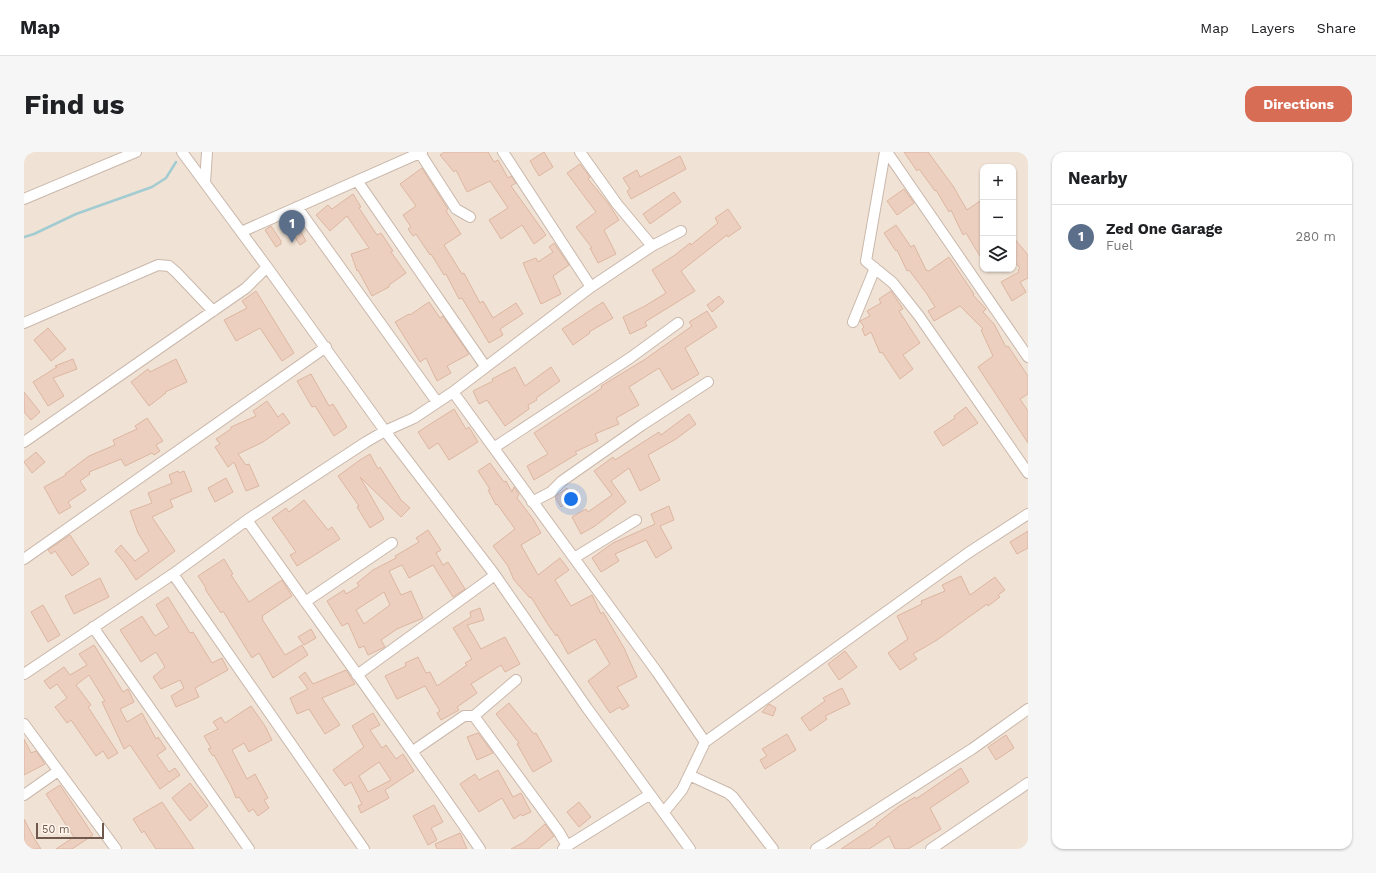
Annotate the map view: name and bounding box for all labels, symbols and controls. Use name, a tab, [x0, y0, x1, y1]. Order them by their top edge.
text: Map	[20, 16, 60, 39]
text: Map	[1200, 20, 1229, 36]
text: Layers	[1251, 20, 1295, 36]
text: Share	[1317, 20, 1356, 36]
button: Directions	[1245, 86, 1352, 122]
text: Find us	[24, 88, 124, 121]
map controls	[980, 164, 1016, 272]
button: +	[980, 164, 1016, 200]
text: Nearby	[1068, 168, 1127, 188]
button: −	[980, 200, 1016, 236]
pin: 1	[279, 210, 305, 243]
text: Zed One Garage	[1106, 220, 1223, 238]
text: 1	[1078, 229, 1084, 244]
text: 280 m	[1296, 229, 1336, 244]
button: layers	[980, 236, 1016, 272]
text: Fuel	[1106, 238, 1133, 253]
your location	[561, 489, 581, 509]
scale bar	[36, 821, 104, 840]
text: 50 m	[42, 823, 69, 836]

